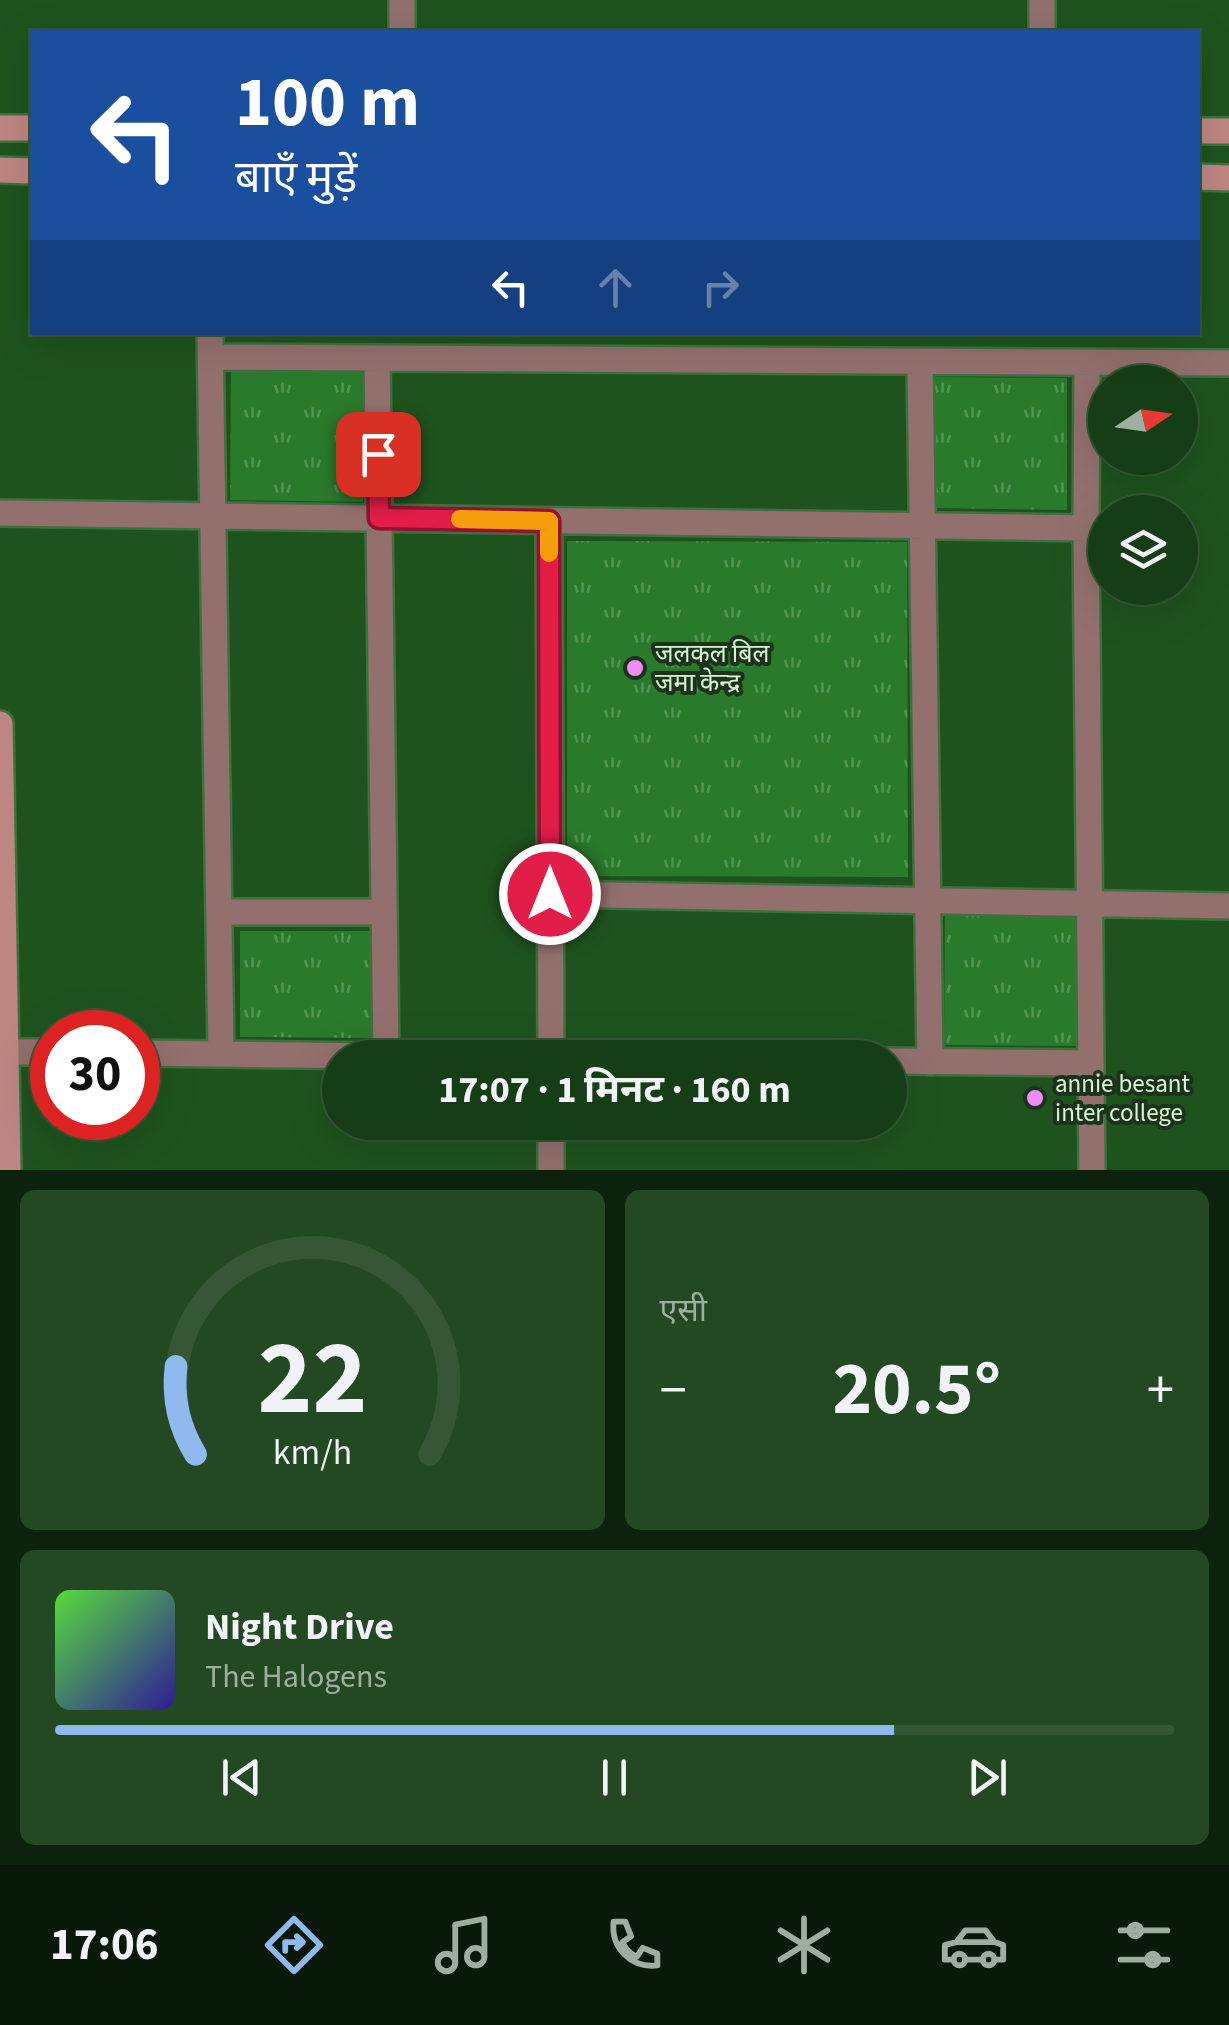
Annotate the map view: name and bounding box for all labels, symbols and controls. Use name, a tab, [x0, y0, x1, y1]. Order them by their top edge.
text: 100 m	[235, 53, 420, 153]
icon: left	[70, 70, 200, 200]
text: बाएँ मुड़ें	[235, 146, 357, 210]
icon: left	[483, 260, 538, 315]
icon: ahead	[588, 260, 643, 315]
icon: right	[693, 260, 748, 315]
north arrow	[1088, 365, 1198, 475]
map controls	[1088, 365, 1198, 605]
pin	[336, 412, 421, 497]
icon: arrive	[351, 427, 406, 482]
button: layers	[1088, 495, 1198, 605]
place label: जलकल बिल जमा केन्द्र	[655, 636, 770, 701]
marker: जलकल बिल जमा केन्द्र	[624, 657, 646, 679]
position arrow	[498, 842, 602, 946]
speed limit sign: 30	[30, 1010, 160, 1140]
text: 17:07 · 1 मिनट · 160 m	[438, 1063, 791, 1117]
place label: annie besant inter college	[1055, 1066, 1190, 1131]
marker: annie besant inter college	[1024, 1087, 1046, 1109]
text: एसी	[660, 1288, 707, 1334]
text: 22	[257, 1306, 367, 1454]
text: 20.5°	[832, 1336, 1001, 1443]
text: −	[660, 1352, 687, 1430]
text: +	[1147, 1352, 1174, 1430]
text: km/h	[273, 1427, 352, 1478]
text: Night Drive	[205, 1600, 394, 1654]
text: The Halogens	[205, 1654, 387, 1700]
icon: previous	[214, 1750, 269, 1805]
icon: pause	[587, 1750, 642, 1805]
icon: next	[960, 1750, 1015, 1805]
icon: directions	[259, 1910, 329, 1980]
icon: music	[429, 1910, 499, 1980]
icon: phone	[599, 1910, 669, 1980]
icon: climate	[769, 1910, 839, 1980]
icon: car	[939, 1910, 1009, 1980]
icon: filters	[1109, 1910, 1179, 1980]
text: 17:06	[50, 1913, 159, 1977]

